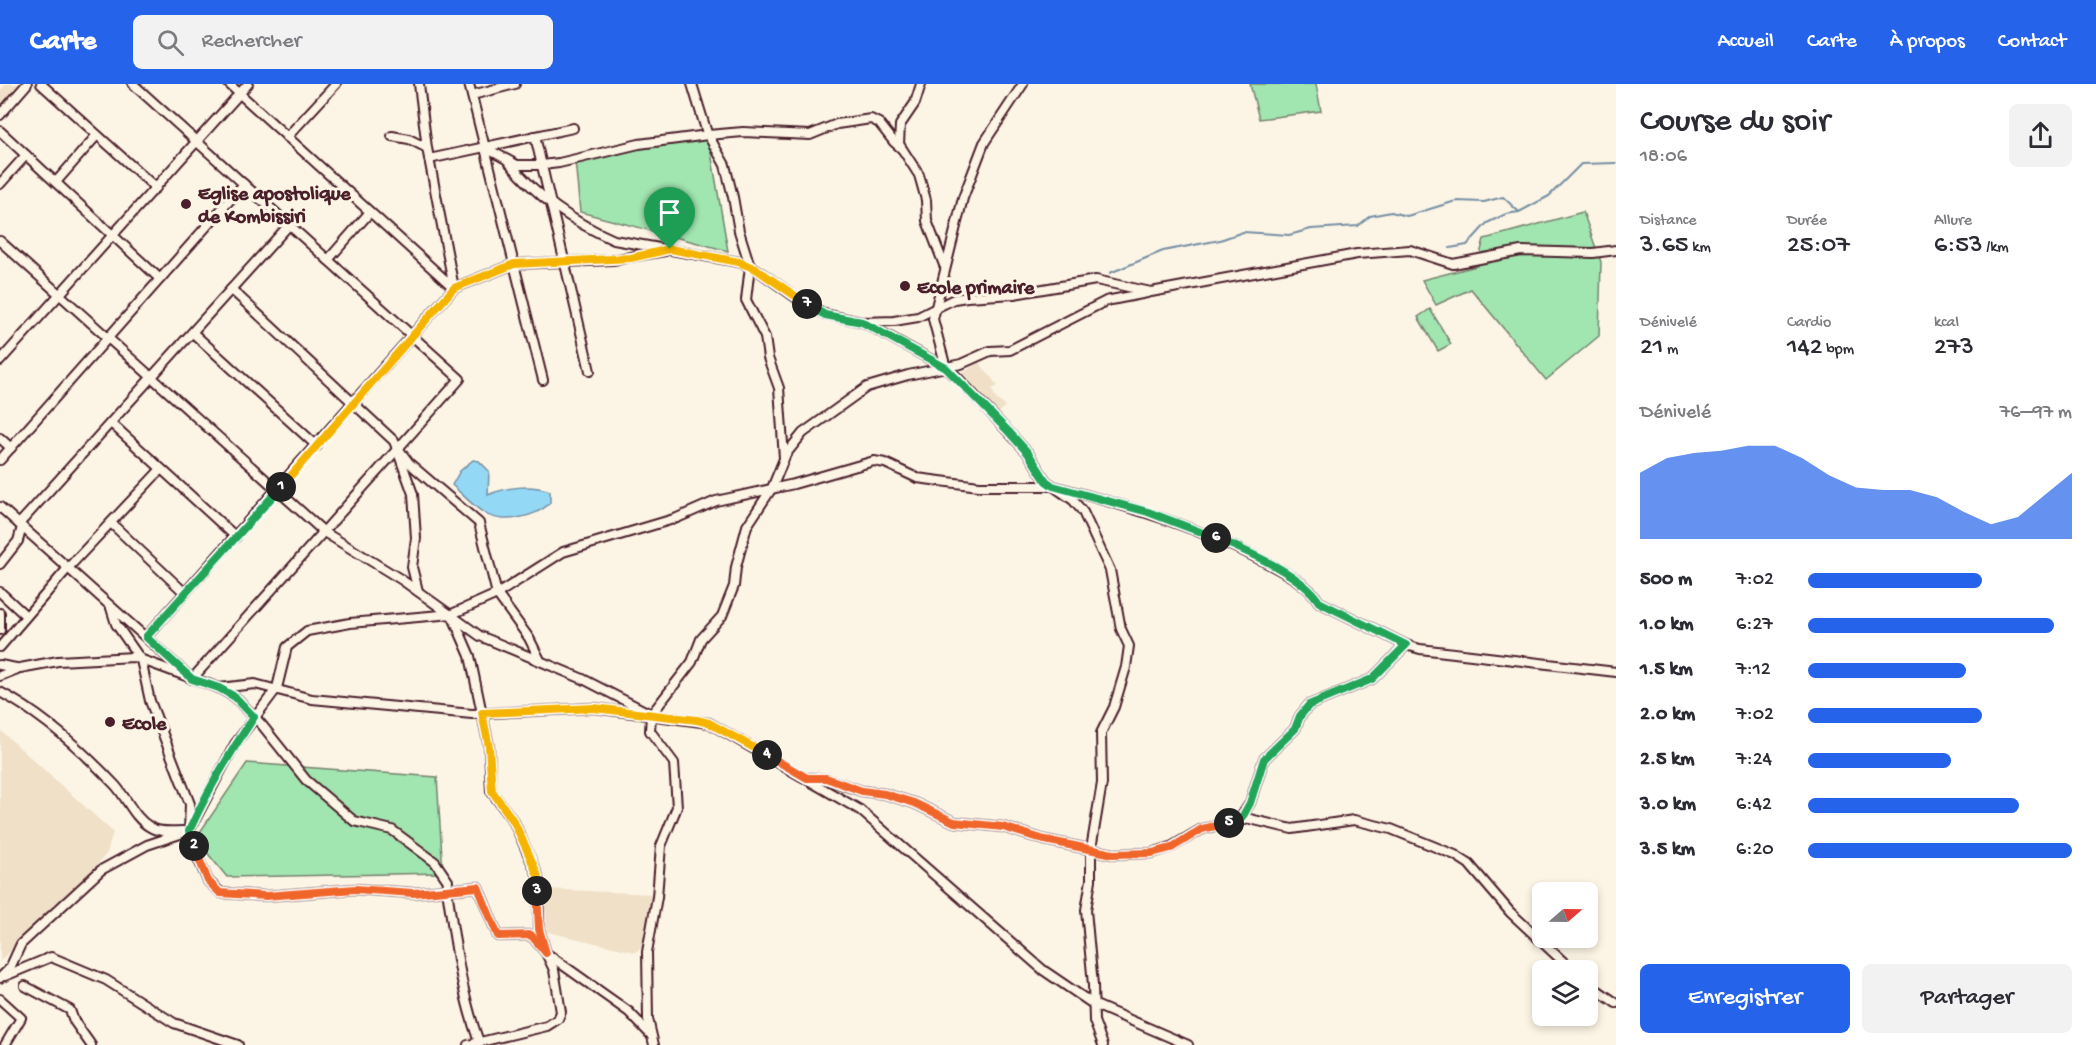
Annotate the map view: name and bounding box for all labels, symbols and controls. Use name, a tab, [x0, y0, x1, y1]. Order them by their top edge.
search box	[133, 15, 553, 69]
text: Carte	[30, 26, 97, 59]
icon: search	[154, 26, 187, 59]
text: Rechercher	[202, 29, 301, 55]
text: Accueil	[1717, 30, 1774, 55]
text: Carte	[1807, 30, 1857, 55]
text: À propos	[1890, 30, 1965, 55]
text: Contact	[1998, 30, 2066, 55]
text: Course du soir	[1640, 104, 1830, 142]
button: share	[2009, 104, 2072, 167]
text: 18:06	[1640, 146, 1687, 169]
place label: Eglise apostolique de Kombissiri	[198, 184, 351, 230]
pin	[644, 187, 695, 249]
icon: arrive	[653, 196, 686, 229]
marker: Eglise apostolique de Kombissiri	[179, 197, 193, 211]
text: Distance	[1640, 212, 1697, 231]
text: Durée	[1787, 212, 1827, 231]
text: Allure	[1934, 212, 1972, 231]
text: 3.65	[1640, 231, 1689, 262]
text: 25:07	[1787, 231, 1850, 262]
text: 6:53	[1934, 231, 1983, 262]
text: km	[1689, 239, 1711, 258]
text: /km	[1983, 239, 2009, 258]
place label: Ecole primaire	[917, 278, 1035, 301]
marker: Ecole primaire	[898, 279, 912, 293]
pin: 7	[792, 289, 822, 319]
text: 7	[803, 294, 811, 313]
text: Dénivelé	[1640, 314, 1697, 333]
text: Cardio	[1787, 314, 1831, 333]
text: kcal	[1934, 314, 1959, 333]
text: 21	[1640, 333, 1663, 364]
text: 142	[1787, 333, 1823, 364]
text: 273	[1934, 333, 1974, 364]
text: m	[1663, 341, 1678, 360]
text: bpm	[1823, 341, 1854, 360]
text: Dénivelé	[1640, 402, 1711, 425]
text: 76–97 m	[2000, 402, 2072, 425]
pin: 1	[266, 472, 296, 502]
text: 1	[278, 477, 284, 496]
pin: 6	[1201, 523, 1231, 553]
text: 6	[1212, 528, 1220, 547]
text: 500 m	[1640, 569, 1692, 592]
text: 7:02	[1736, 569, 1774, 592]
text: 1.0 km	[1640, 614, 1694, 637]
text: 6:27	[1736, 614, 1773, 637]
text: 1.5 km	[1640, 659, 1693, 682]
text: 7:12	[1736, 659, 1771, 682]
text: 2.0 km	[1640, 704, 1695, 727]
text: 7:02	[1736, 704, 1774, 727]
place label: Ecole	[122, 714, 167, 737]
marker: Ecole	[103, 715, 117, 729]
pin: 4	[752, 740, 782, 770]
text: 4	[763, 745, 771, 764]
text: 2.5 km	[1640, 749, 1694, 772]
text: 7:24	[1736, 749, 1772, 772]
text: 3.0 km	[1640, 794, 1696, 817]
text: 6:42	[1736, 794, 1772, 817]
pin: 5	[1214, 808, 1244, 838]
text: 5	[1225, 813, 1233, 832]
pin: 2	[179, 831, 209, 861]
text: 2	[190, 836, 198, 855]
text: 3.5 km	[1640, 839, 1695, 862]
text: 6:20	[1736, 839, 1774, 862]
pin: 3	[522, 876, 552, 906]
text: 3	[533, 881, 541, 900]
north arrow	[1532, 882, 1598, 948]
map controls	[1532, 882, 1598, 1026]
button: layers	[1532, 960, 1598, 1026]
button: Enregistrer	[1640, 964, 1850, 1033]
button: Partager	[1862, 964, 2072, 1033]

